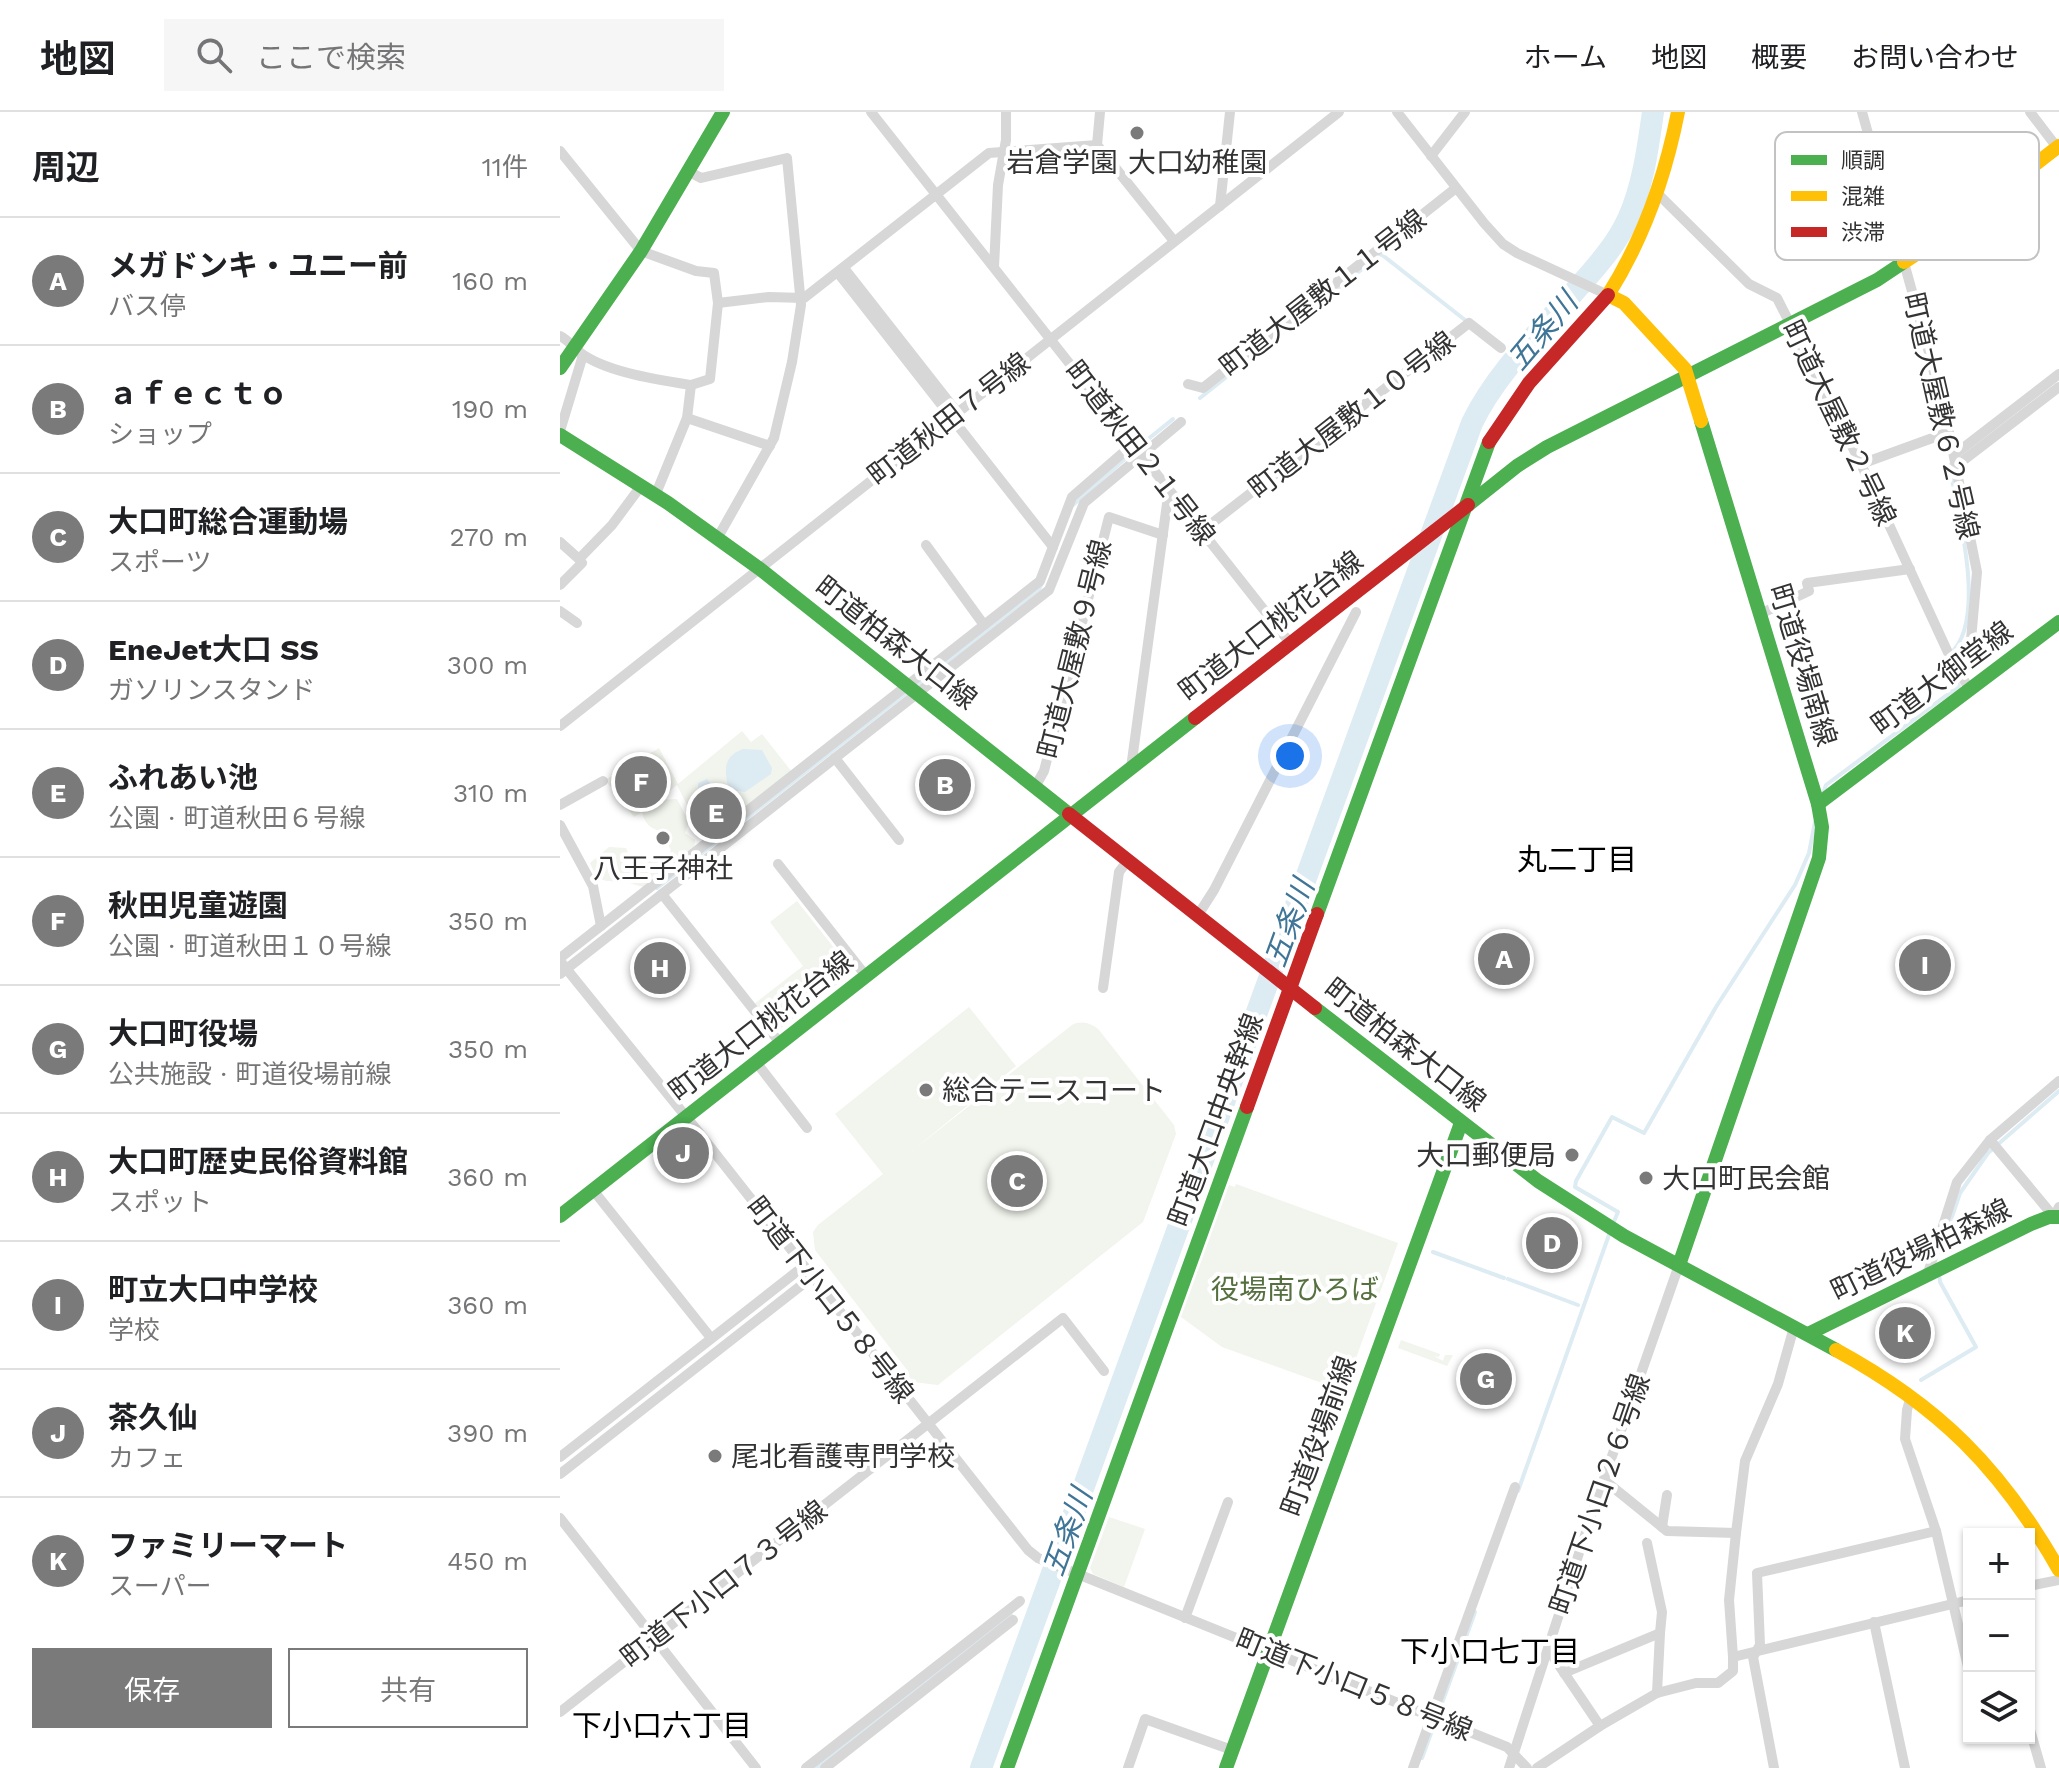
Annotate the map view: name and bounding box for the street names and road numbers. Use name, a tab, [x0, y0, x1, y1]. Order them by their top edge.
street label: 町道大屋敷１１号線	[1214, 202, 1432, 384]
street label: 町道大屋敷６２号線	[1897, 290, 1985, 542]
street label: 町道大屋敷２号線	[1775, 315, 1903, 531]
street label: 町道大屋敷１０号線	[1243, 324, 1461, 506]
street label: 町道秋田７号線	[862, 346, 1036, 492]
street label: 町道秋田２１号線	[1058, 355, 1222, 551]
street label: 町道大屋敷９号線	[1032, 536, 1118, 762]
street label: 町道大口桃花台線	[1173, 544, 1369, 708]
street label: 町道柏森大口線	[809, 570, 983, 716]
street label: 町道役場南線	[1763, 580, 1843, 750]
street label: 町道大御堂線	[1865, 614, 2019, 742]
street label: 町道大口桃花台線	[663, 944, 859, 1108]
street label: 町道柏森大口線	[1318, 972, 1492, 1118]
street label: 町道大口中央幹線	[1162, 1009, 1270, 1231]
street label: 町道下小口５８号線	[739, 1191, 921, 1409]
street label: 町道役場柏森線	[1826, 1192, 2016, 1308]
street label: 町道役場前線	[1275, 1351, 1363, 1521]
street label: 町道下小口２６号線	[1543, 1369, 1657, 1619]
street label: 町道下小口７３号線	[615, 1493, 833, 1675]
street label: 町道下小口５８号線	[1231, 1622, 1477, 1748]

